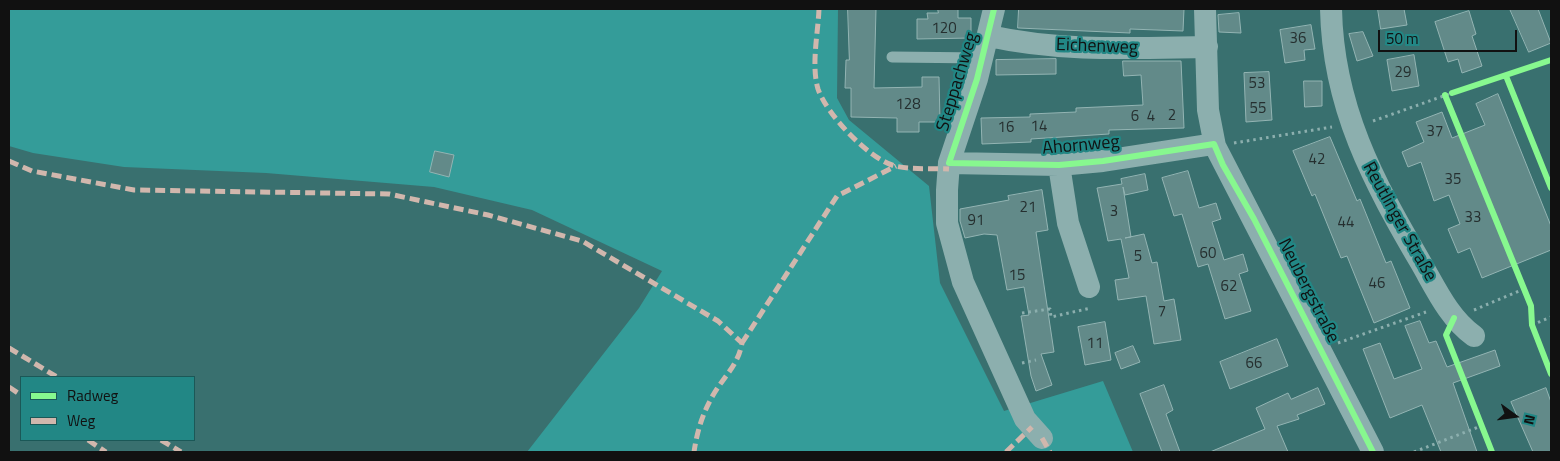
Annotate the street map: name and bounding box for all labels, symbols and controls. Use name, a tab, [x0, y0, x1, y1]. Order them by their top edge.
house number: 120	[931, 20, 957, 38]
scale bar	[1380, 20, 1519, 52]
text: 50 m	[1386, 27, 1419, 50]
street label: Steppachweg	[933, 30, 983, 134]
house number: 36	[1290, 30, 1306, 48]
street label: Eichenweg	[1056, 35, 1138, 59]
house number: 29	[1395, 64, 1411, 82]
house number: 53	[1249, 75, 1265, 93]
house number: 128	[895, 96, 921, 114]
house number: 55	[1250, 100, 1266, 118]
house number: 2	[1168, 107, 1176, 125]
house number: 6	[1131, 108, 1139, 126]
house number: 4	[1147, 108, 1155, 126]
house number: 14	[1031, 118, 1047, 136]
house number: 16	[998, 119, 1014, 137]
house number: 37	[1427, 123, 1443, 141]
street label: Ahornweg	[1041, 132, 1121, 160]
house number: 42	[1309, 151, 1325, 169]
street label: Reutlinger Straße	[1357, 159, 1441, 285]
house number: 35	[1445, 171, 1461, 189]
house number: 21	[1020, 199, 1036, 217]
house number: 3	[1110, 203, 1118, 221]
house number: 33	[1465, 209, 1481, 227]
house number: 91	[968, 212, 984, 230]
house number: 44	[1338, 214, 1354, 232]
street label: Neubergstraße	[1273, 235, 1343, 347]
house number: 60	[1200, 245, 1216, 263]
house number: 5	[1134, 248, 1142, 266]
house number: 15	[1009, 267, 1025, 285]
house number: 46	[1369, 275, 1385, 293]
house number: 62	[1221, 278, 1237, 296]
house number: 7	[1158, 303, 1166, 321]
house number: 11	[1087, 335, 1103, 353]
house number: 66	[1246, 355, 1262, 373]
legend	[20, 376, 195, 441]
text: Radweg	[67, 384, 118, 407]
north arrow	[1490, 391, 1540, 441]
text: Weg	[67, 409, 95, 432]
text: N	[1519, 412, 1541, 427]

